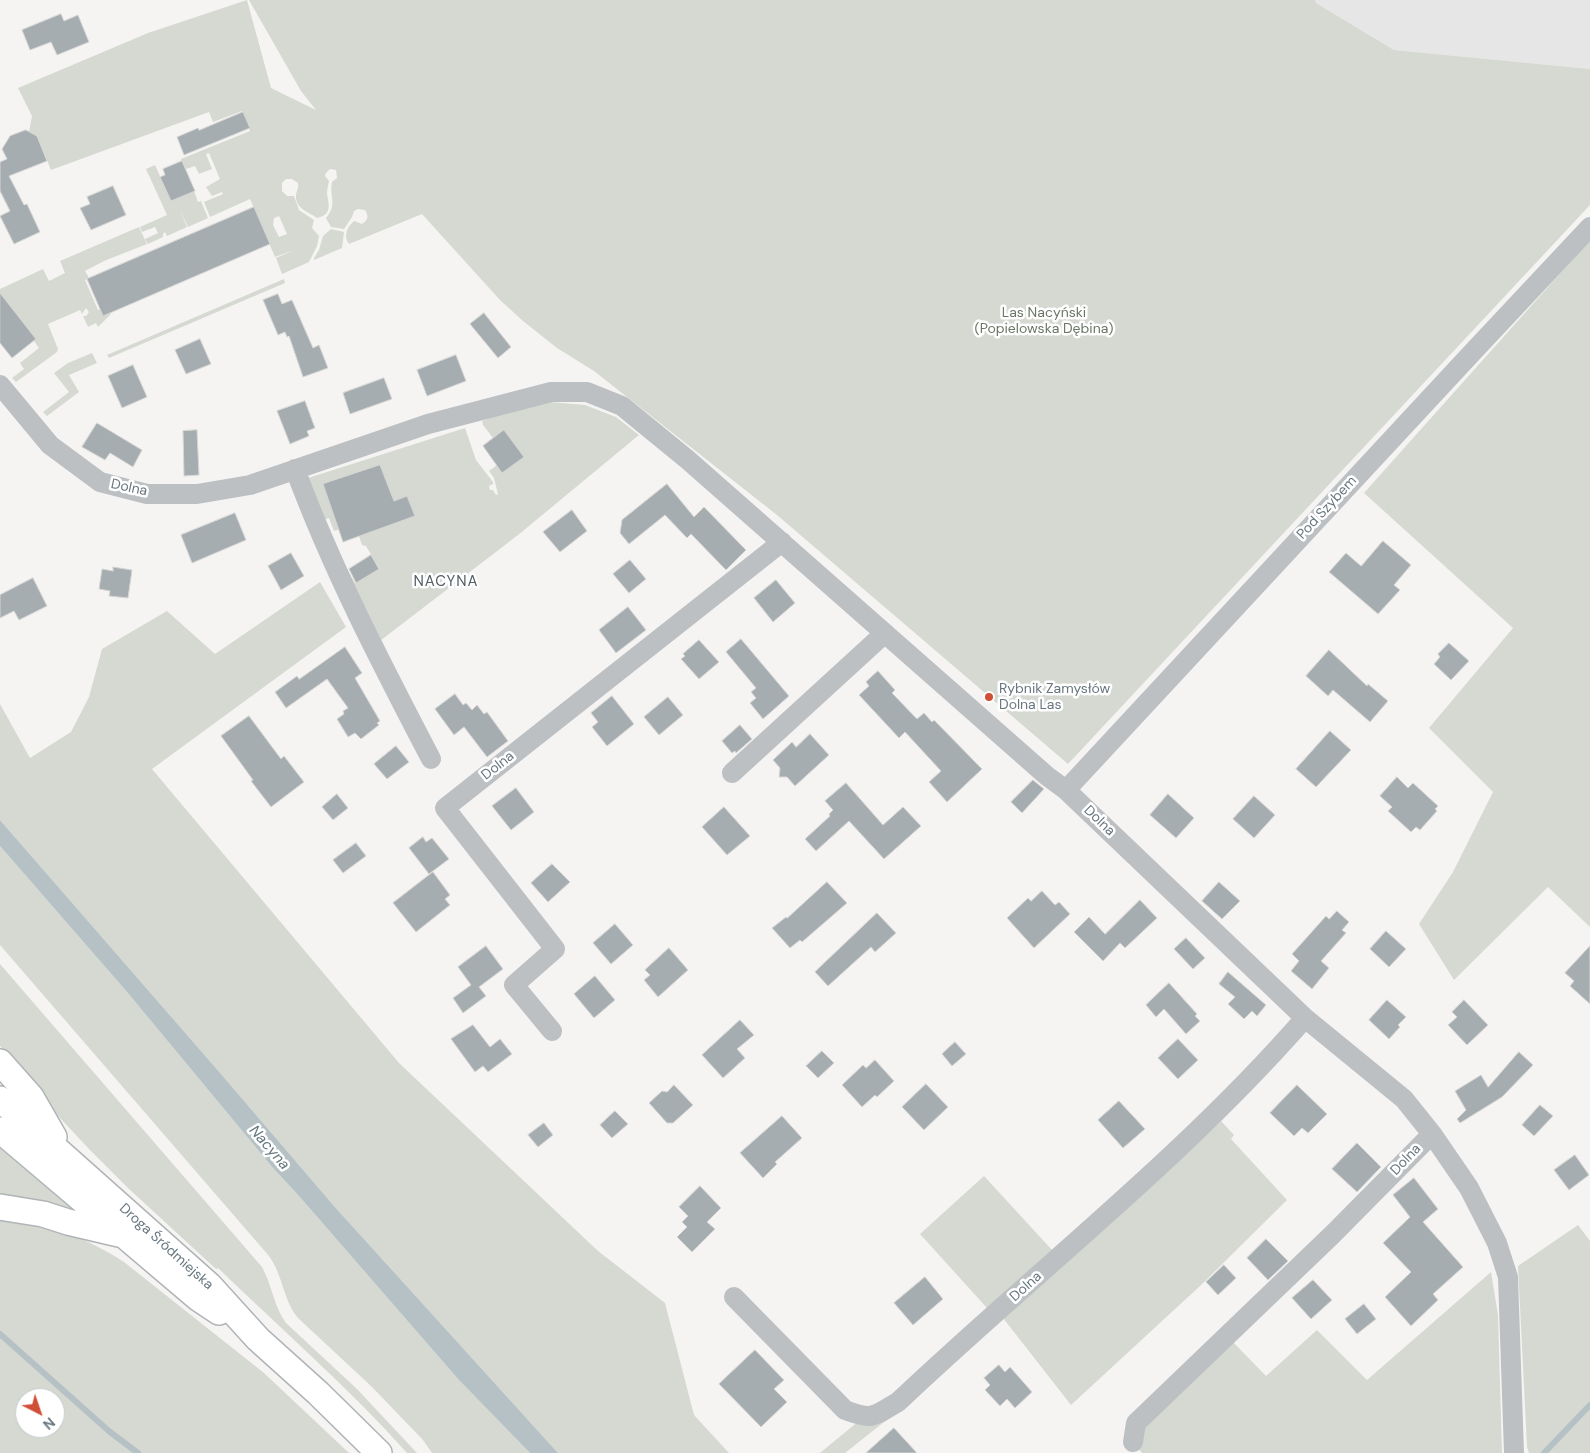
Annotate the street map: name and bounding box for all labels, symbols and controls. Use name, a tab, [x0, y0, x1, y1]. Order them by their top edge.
park label: Las Nacyński (Popielowska Dębina)	[974, 305, 1114, 338]
street label: Pod Szybem	[1294, 473, 1360, 543]
street label: Dolna	[109, 476, 149, 500]
district label: NACYNA	[413, 573, 479, 591]
place label: Rybnik Zamysłów Dolna Las	[999, 681, 1110, 714]
marker: Rybnik Zamysłów Dolna Las	[983, 691, 995, 703]
street label: Dolna	[478, 748, 518, 784]
street label: Dolna	[1080, 802, 1118, 840]
water label: Nacyna	[245, 1122, 293, 1174]
street label: Dolna	[1387, 1141, 1425, 1179]
street label: Droga Śródmiejska	[116, 1200, 216, 1294]
street label: Dolna	[1007, 1268, 1045, 1306]
north arrow	[15, 1388, 65, 1438]
text: N	[39, 1413, 59, 1434]

